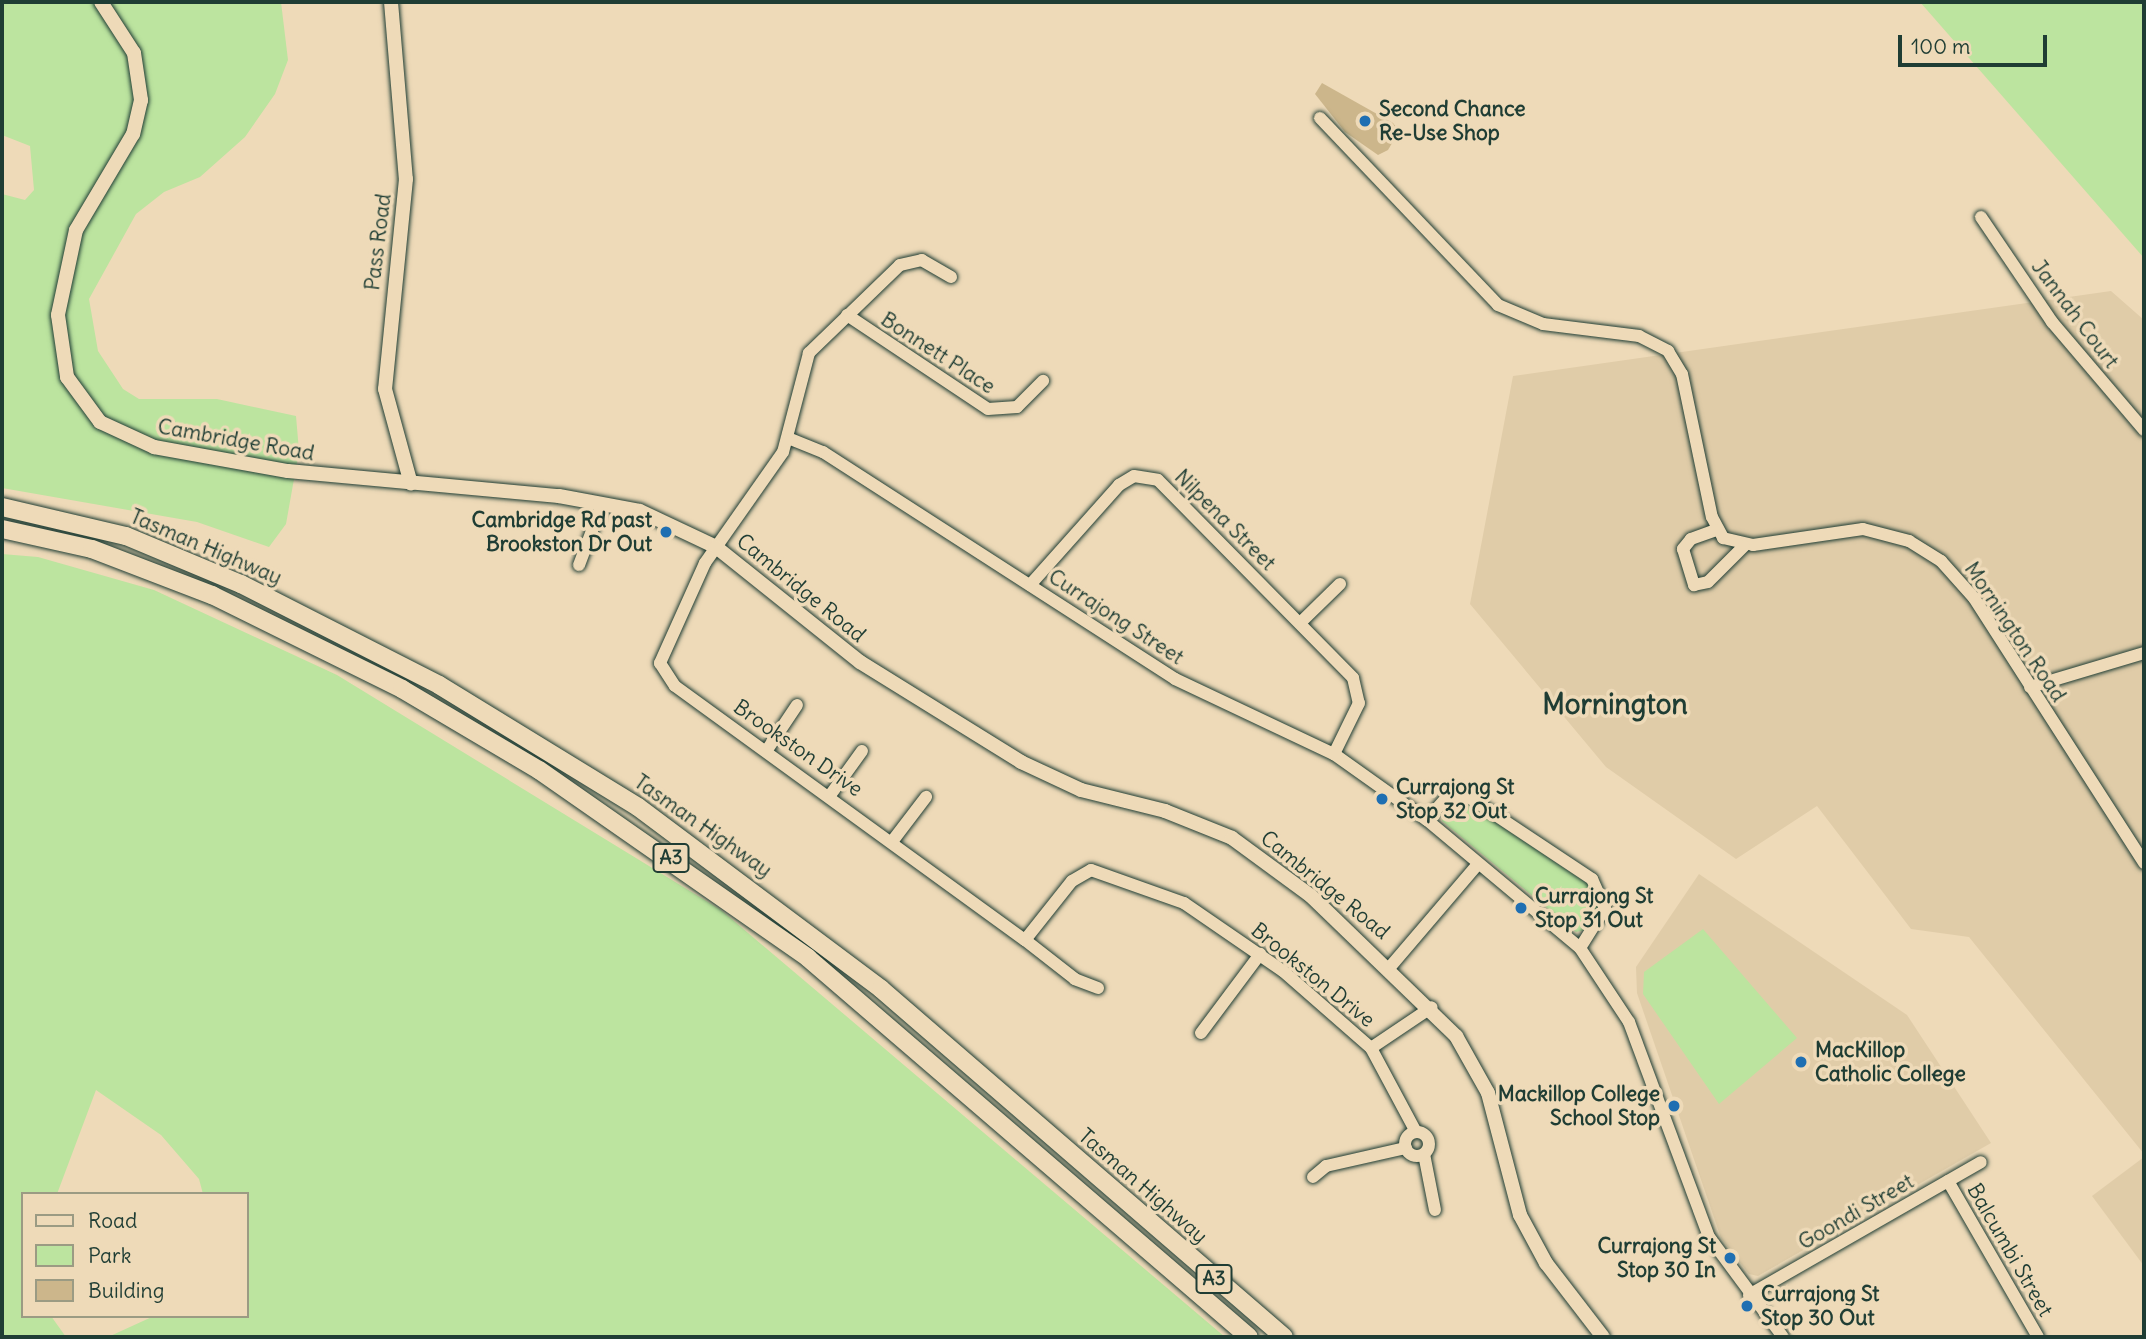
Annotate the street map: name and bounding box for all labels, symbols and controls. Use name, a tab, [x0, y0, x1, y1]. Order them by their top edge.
scale bar	[1901, 21, 2050, 65]
text: 100 m	[1911, 33, 1970, 60]
place label: Second Chance Re-Use Shop	[1379, 96, 1526, 146]
marker: Second Chance Re-Use Shop	[1357, 113, 1373, 129]
street label: Pass Road	[360, 192, 396, 292]
street label: Jannah Court	[2026, 255, 2124, 373]
street label: Bonnett Place	[876, 307, 1000, 399]
street label: Cambridge Road	[156, 414, 316, 466]
street label: Nilpena Street	[1169, 464, 1281, 576]
street label: Tasman Highway	[126, 504, 286, 590]
place label: Cambridge Rd past Brookston Dr Out	[472, 507, 652, 557]
marker: Cambridge Rd past Brookston Dr Out	[658, 524, 674, 540]
street label: Cambridge Road	[731, 528, 871, 648]
street label: Mornington Road	[1959, 557, 2071, 707]
street label: Currajong Street	[1044, 564, 1188, 670]
district label: Mornington	[1542, 687, 1688, 721]
street label: Brookston Drive	[729, 694, 867, 802]
street label: Tasman Highway	[629, 769, 777, 883]
place label: Currajong St Stop 32 Out	[1396, 774, 1514, 824]
marker: Currajong St Stop 32 Out	[1374, 791, 1390, 807]
street label: Cambridge Road	[1255, 825, 1395, 945]
road number: A3	[652, 842, 690, 874]
place label: Currajong St Stop 31 Out	[1535, 883, 1653, 933]
marker: Currajong St Stop 31 Out	[1513, 900, 1529, 916]
street label: Brookston Drive	[1246, 917, 1380, 1033]
place label: MacKillop Catholic College	[1815, 1037, 1966, 1087]
marker: MacKillop Catholic College	[1793, 1054, 1809, 1070]
place label: Mackillop College School Stop	[1498, 1081, 1660, 1131]
marker: Mackillop College School Stop	[1666, 1098, 1682, 1114]
street label: Tasman Highway	[1073, 1123, 1213, 1249]
street label: Goondi Street	[1794, 1169, 1918, 1255]
street label: Balcumbi Street	[1962, 1179, 2058, 1321]
legend	[21, 1192, 248, 1318]
text: Road	[88, 1207, 137, 1234]
place label: Currajong St Stop 30 In	[1598, 1233, 1716, 1283]
text: Park	[88, 1242, 131, 1269]
marker: Currajong St Stop 30 In	[1722, 1250, 1738, 1266]
road number: A3	[1195, 1264, 1233, 1294]
text: Building	[88, 1277, 164, 1304]
place label: Currajong St Stop 30 Out	[1761, 1281, 1879, 1331]
marker: Currajong St Stop 30 Out	[1739, 1298, 1755, 1314]

